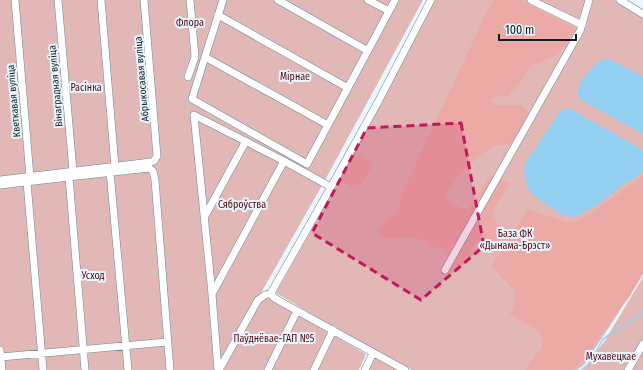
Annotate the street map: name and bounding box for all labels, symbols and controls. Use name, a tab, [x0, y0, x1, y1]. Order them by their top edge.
scale bar	[499, 16, 576, 42]
park label: Флора	[176, 17, 204, 29]
text: 100 m	[505, 23, 534, 37]
street label: Абрыкосавая вуліца	[131, 36, 152, 122]
street label: Вінаградная вуліца	[45, 45, 66, 127]
street label: Кветкавая вуліца	[4, 64, 23, 138]
park label: Мірнае	[280, 70, 310, 83]
park label: Расінка	[70, 81, 102, 94]
park label: Сяброўства	[218, 199, 266, 211]
park label: База ФК «Дынама-Брэст»	[480, 228, 550, 252]
park label: Усход	[80, 270, 105, 282]
park label: Паўднёвае-ГАП №5	[234, 333, 315, 345]
park label: Мухавецкае	[586, 351, 636, 363]

